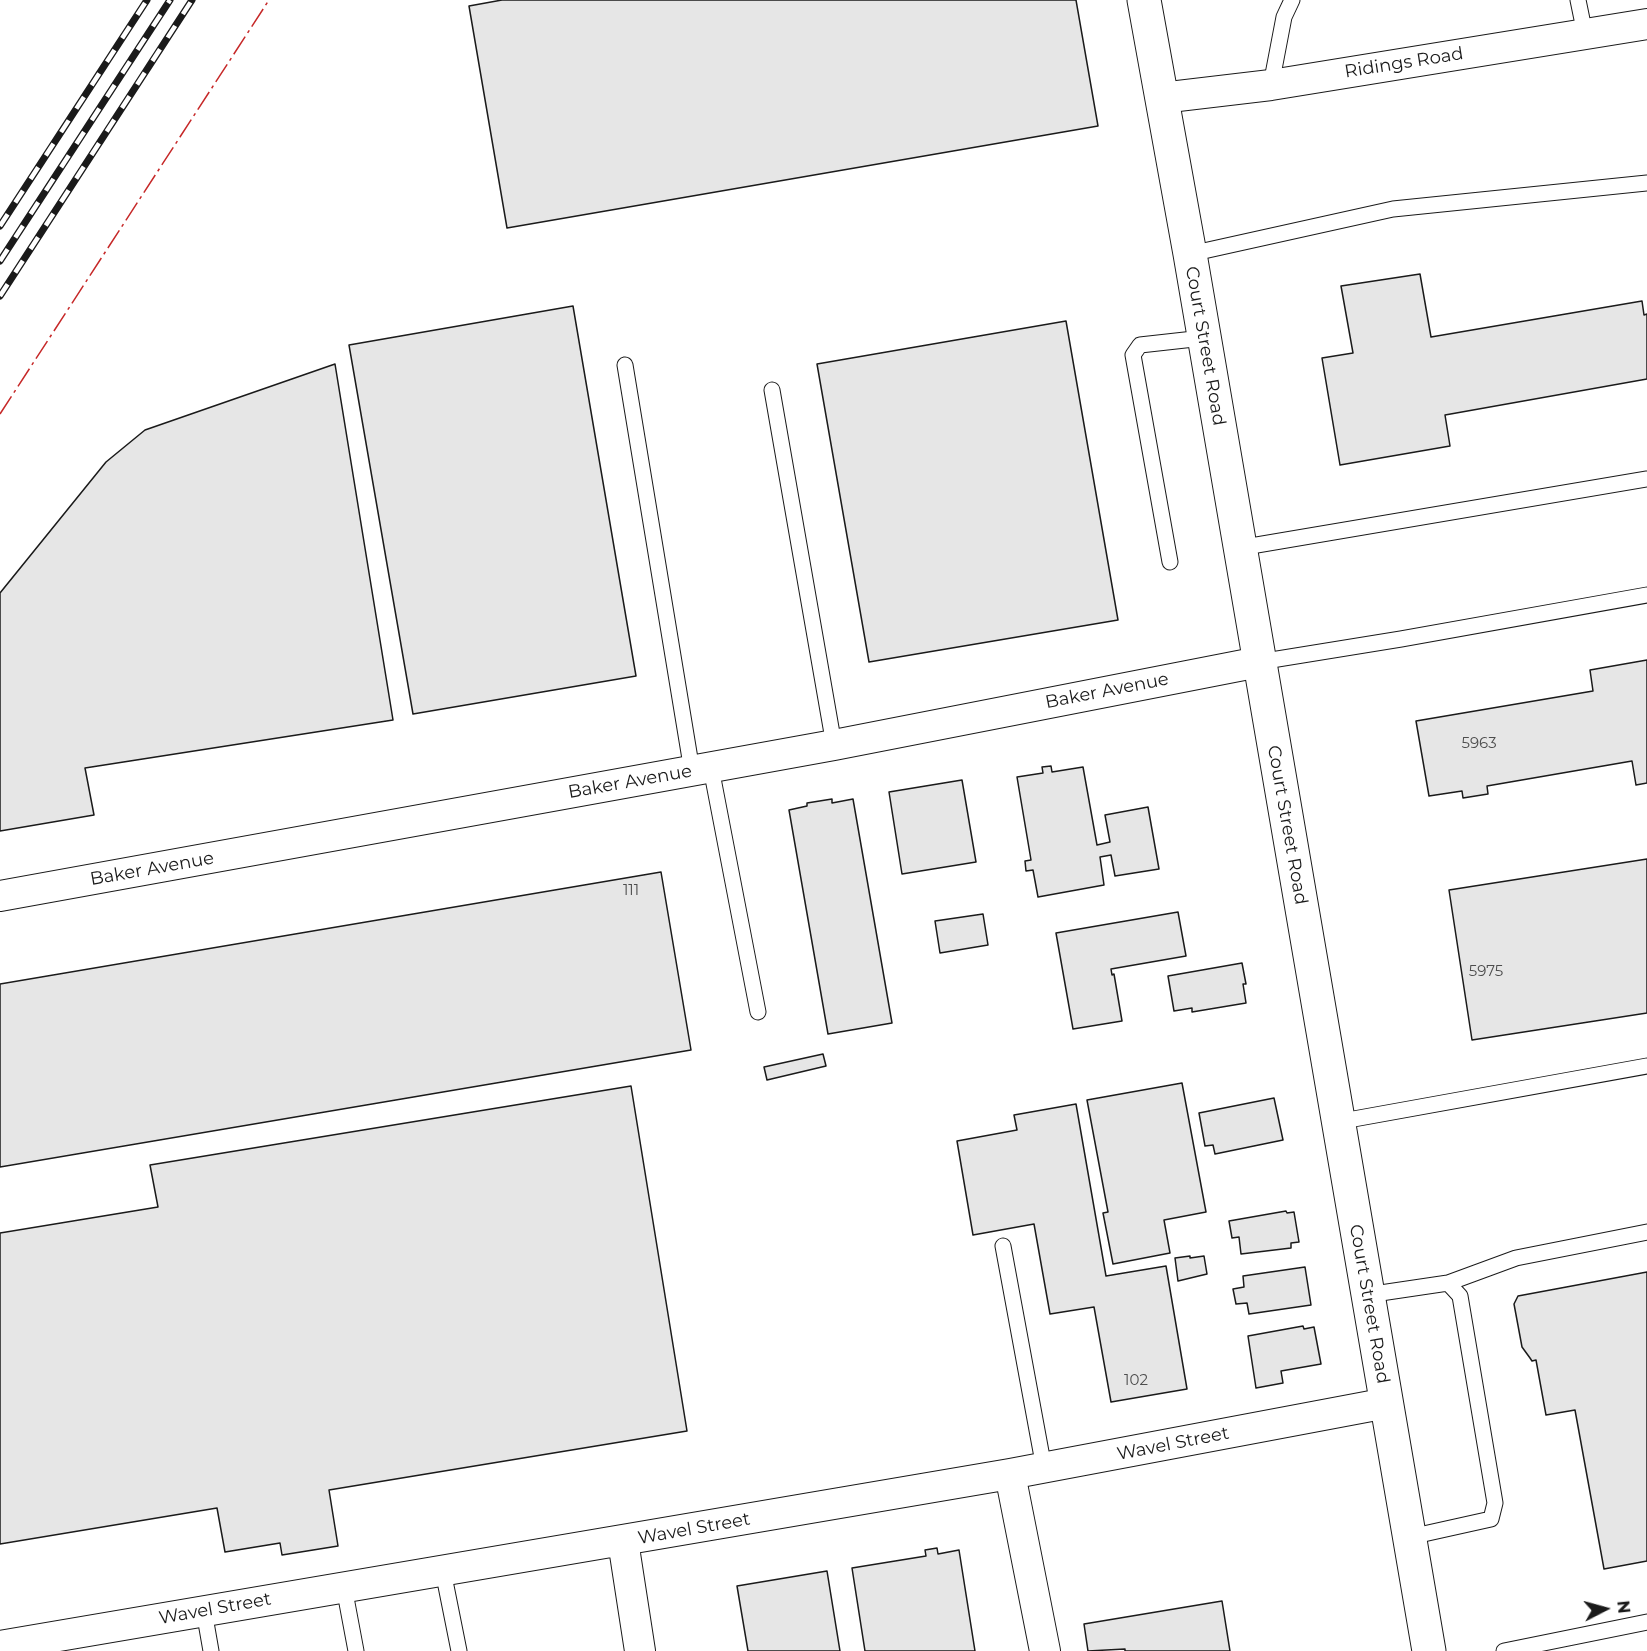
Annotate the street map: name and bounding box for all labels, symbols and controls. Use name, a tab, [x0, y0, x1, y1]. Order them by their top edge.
street label: Ridings Road	[1343, 43, 1465, 83]
street label: Court Street Road	[1180, 265, 1230, 427]
street label: Baker Avenue	[1043, 668, 1171, 714]
house number: 5963	[1461, 735, 1497, 753]
street label: Court Street Road	[1262, 744, 1312, 906]
street label: Baker Avenue	[566, 760, 694, 804]
street label: Baker Avenue	[88, 847, 216, 891]
house number: 111	[623, 882, 639, 900]
house number: 5975	[1469, 963, 1503, 981]
street label: Court Street Road	[1344, 1223, 1394, 1385]
house number: 102	[1124, 1372, 1148, 1390]
street label: Wavel Street	[1115, 1423, 1231, 1465]
street label: Wavel Street	[636, 1508, 752, 1550]
north arrow	[1575, 1579, 1635, 1639]
street label: Wavel Street	[157, 1588, 273, 1630]
text: N	[1613, 1600, 1634, 1614]

